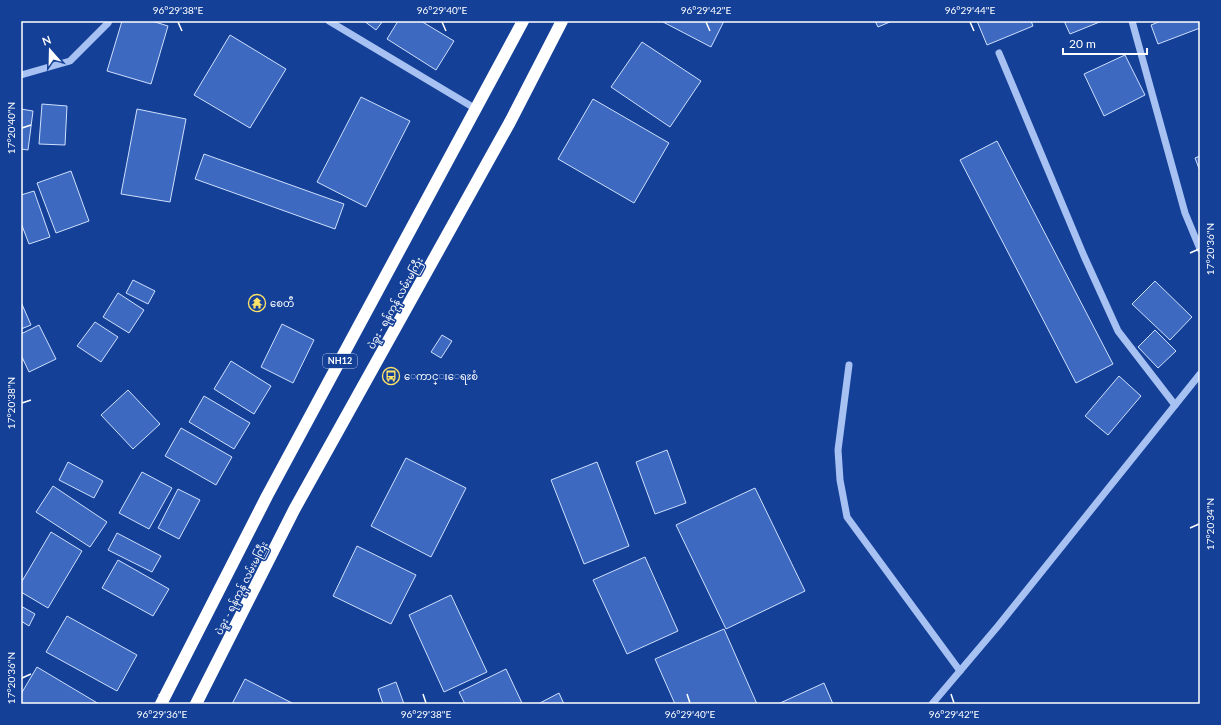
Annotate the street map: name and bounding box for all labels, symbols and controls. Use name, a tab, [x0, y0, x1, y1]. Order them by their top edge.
text: 96°29'38"E	[153, 4, 203, 16]
text: 96°29'40"E	[417, 4, 467, 16]
text: 96°29'42"E	[681, 4, 731, 16]
text: 96°29'44"E	[945, 4, 995, 16]
north arrow	[30, 30, 70, 70]
scale bar	[1063, 30, 1147, 56]
text: N	[40, 33, 53, 48]
text: 20 m	[1069, 36, 1096, 51]
text: 17°20'40"N	[5, 102, 17, 154]
text: 17°20'36"N	[1204, 223, 1216, 275]
street label: ပဲခူး - ရန်ကုန် လမ်းမကြီး	[364, 255, 428, 352]
temple icon: စေတီ	[247, 293, 267, 313]
place label: စေတီ	[270, 296, 294, 309]
road number: NH12	[323, 354, 357, 368]
bus stop icon: ေကာင္းေရႊစံ	[381, 366, 401, 386]
place label: ေကာင္းေရႊစံ	[404, 370, 478, 385]
text: 17°20'38"N	[5, 377, 17, 429]
text: 17°20'34"N	[1204, 498, 1216, 550]
street label: ပဲခူး - ရန်ကုန် လမ်းမကြီး	[211, 539, 272, 638]
text: 17°20'36"N	[5, 652, 17, 704]
text: 96°29'36"E	[137, 708, 187, 720]
text: 96°29'38"E	[401, 708, 451, 720]
text: 96°29'40"E	[665, 708, 715, 720]
text: 96°29'42"E	[929, 708, 979, 720]

